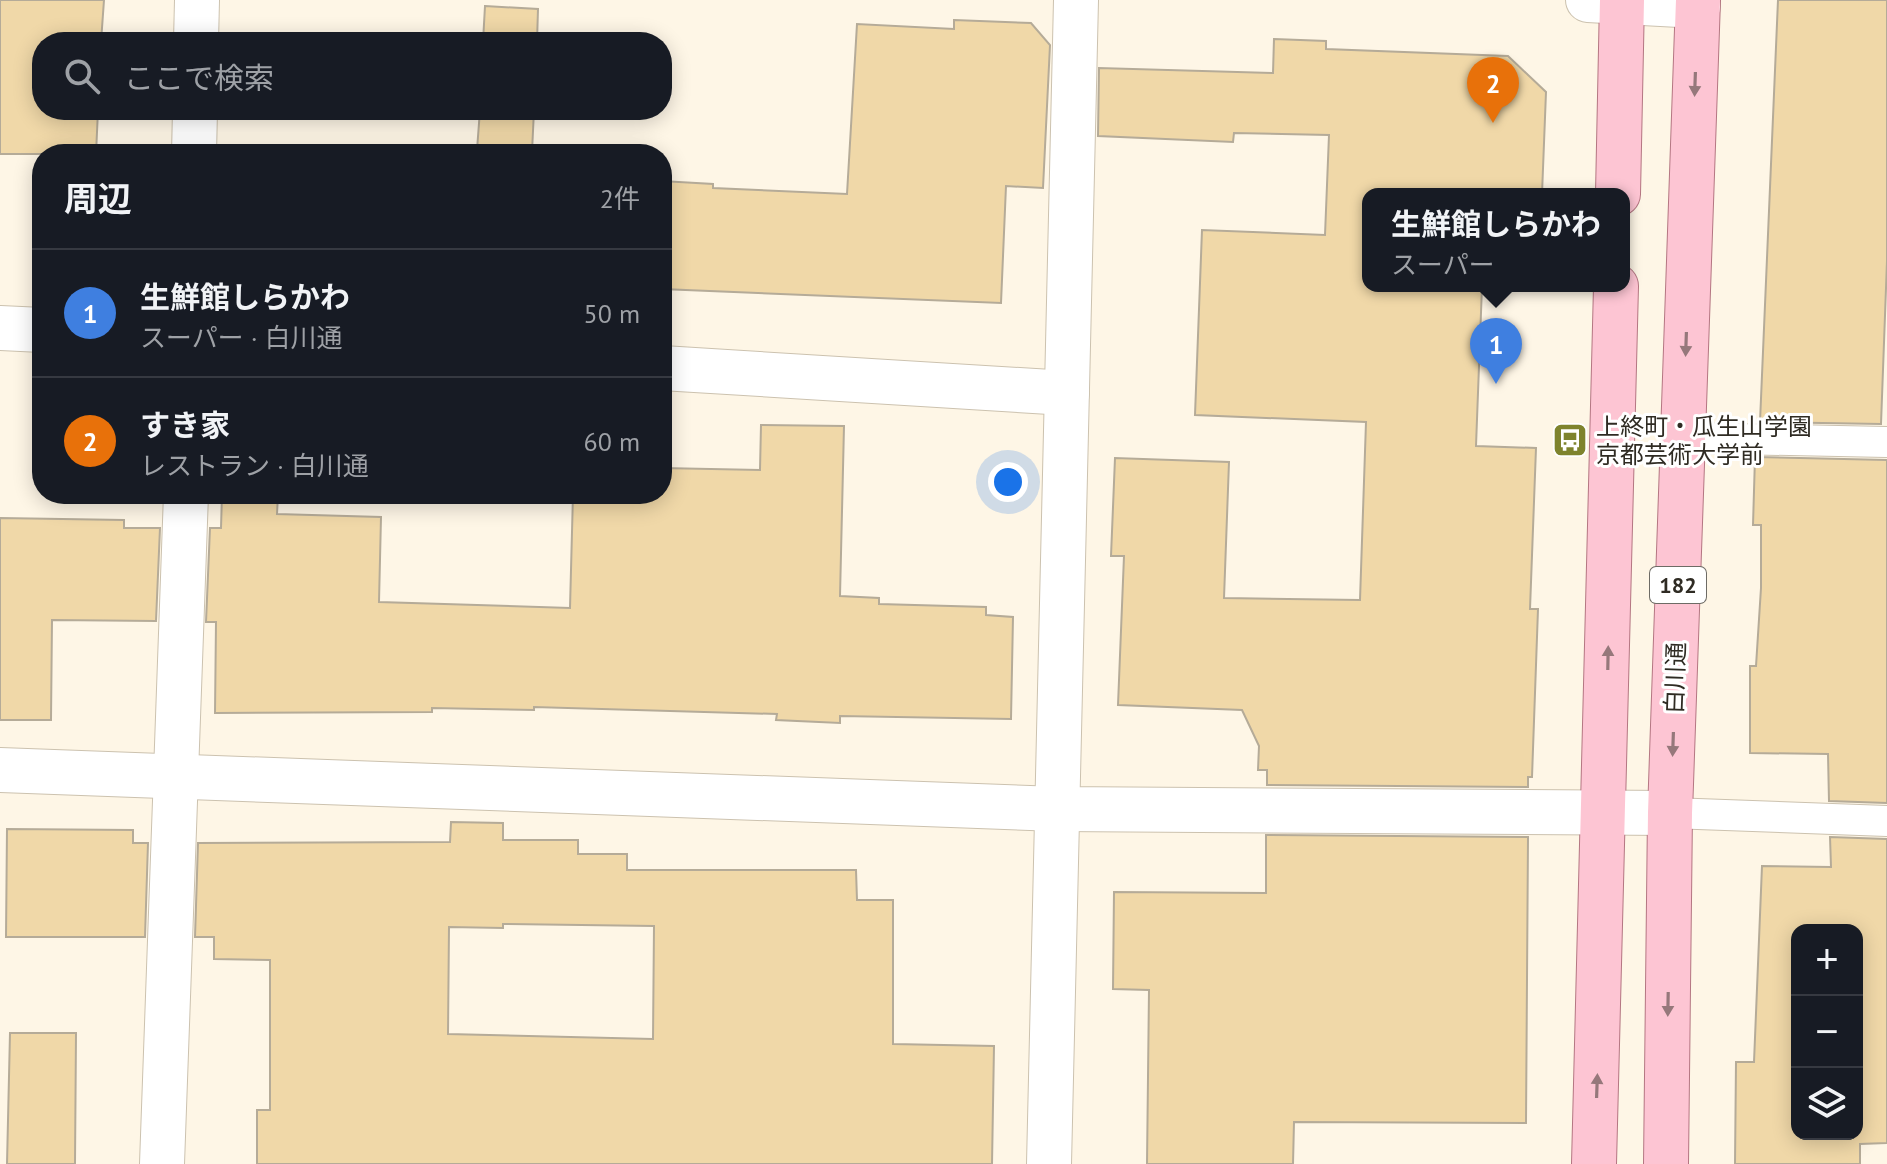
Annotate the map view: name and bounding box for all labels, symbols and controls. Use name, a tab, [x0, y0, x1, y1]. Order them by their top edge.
search box	[32, 32, 672, 120]
icon: search	[60, 54, 104, 98]
pin: 2	[1467, 57, 1519, 123]
text: ここで検索	[124, 58, 274, 97]
one-way arrow	[1689, 72, 1702, 97]
text: 周辺	[64, 176, 132, 220]
text: 2件	[600, 182, 640, 215]
popup	[1362, 188, 1630, 292]
text: 生鮮館しらかわ	[1391, 204, 1601, 243]
text: スーパー	[1391, 248, 1495, 281]
text: 生鮮館しらかわ	[140, 277, 350, 316]
text: 1	[83, 297, 97, 330]
text: 50 m	[584, 297, 640, 330]
pin: 1	[1470, 318, 1522, 384]
text: スーパー · 白川通	[140, 321, 343, 354]
one-way arrow	[1680, 332, 1693, 357]
text: すき家	[140, 405, 230, 444]
place label: 上終町・瓜生山学園 京都芸術大学前	[1596, 411, 1812, 470]
bus stop icon: 上終町・瓜生山学園 京都芸術大学前	[1551, 421, 1589, 459]
text: 2	[83, 425, 97, 458]
text: 60 m	[584, 425, 640, 458]
text: レストラン · 白川通	[140, 449, 369, 482]
your location	[988, 462, 1028, 502]
road number: 182	[1650, 567, 1706, 603]
street label: 白川通	[1658, 641, 1692, 715]
one-way arrow	[1602, 645, 1614, 670]
one-way arrow	[1666, 732, 1679, 757]
map controls	[1791, 924, 1863, 1140]
button: +	[1791, 924, 1863, 996]
one-way arrow	[1662, 992, 1674, 1017]
button: −	[1791, 996, 1863, 1068]
button: layers	[1791, 1068, 1863, 1140]
one-way arrow	[1590, 1073, 1603, 1098]

